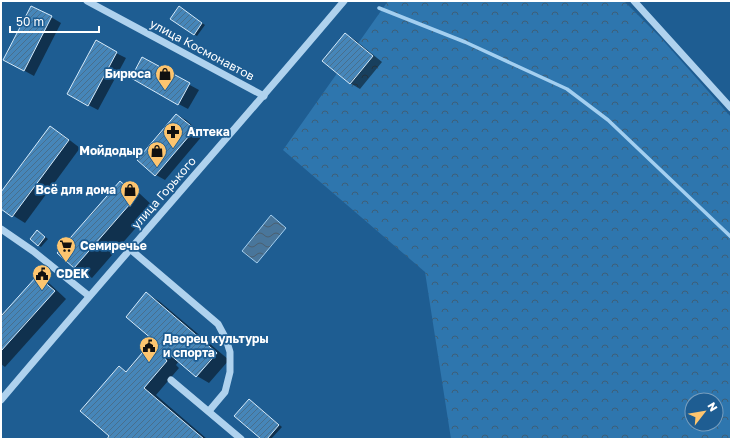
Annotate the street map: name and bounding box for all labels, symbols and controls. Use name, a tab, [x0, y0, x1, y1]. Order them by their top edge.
scale bar	[10, 8, 99, 34]
text: 50 m	[16, 14, 44, 29]
street label: улица Космонавтов	[147, 16, 257, 84]
shop icon: Бирюса	[154, 63, 176, 91]
place label: Бирюса	[105, 66, 151, 81]
pharmacy icon: Аптека	[162, 121, 184, 149]
place label: Аптека	[187, 124, 230, 139]
shop icon: Мойдодыр	[146, 140, 168, 168]
place label: Мойдодыр	[79, 143, 144, 158]
street label: улица Горького	[128, 153, 199, 232]
shop icon: Всё для дома	[119, 179, 141, 207]
place label: Всё для дома	[35, 182, 116, 197]
supermarket icon: Семиречье	[55, 235, 77, 263]
place label: Семиречье	[80, 238, 147, 253]
public building icon: CDEK	[31, 263, 53, 291]
place label: CDEK	[56, 266, 90, 281]
place label: Дворец культуры и спорта	[163, 331, 269, 360]
public building icon: Дворец культуры и спорта	[138, 335, 160, 363]
north arrow	[684, 392, 724, 432]
text: N	[705, 400, 721, 414]

